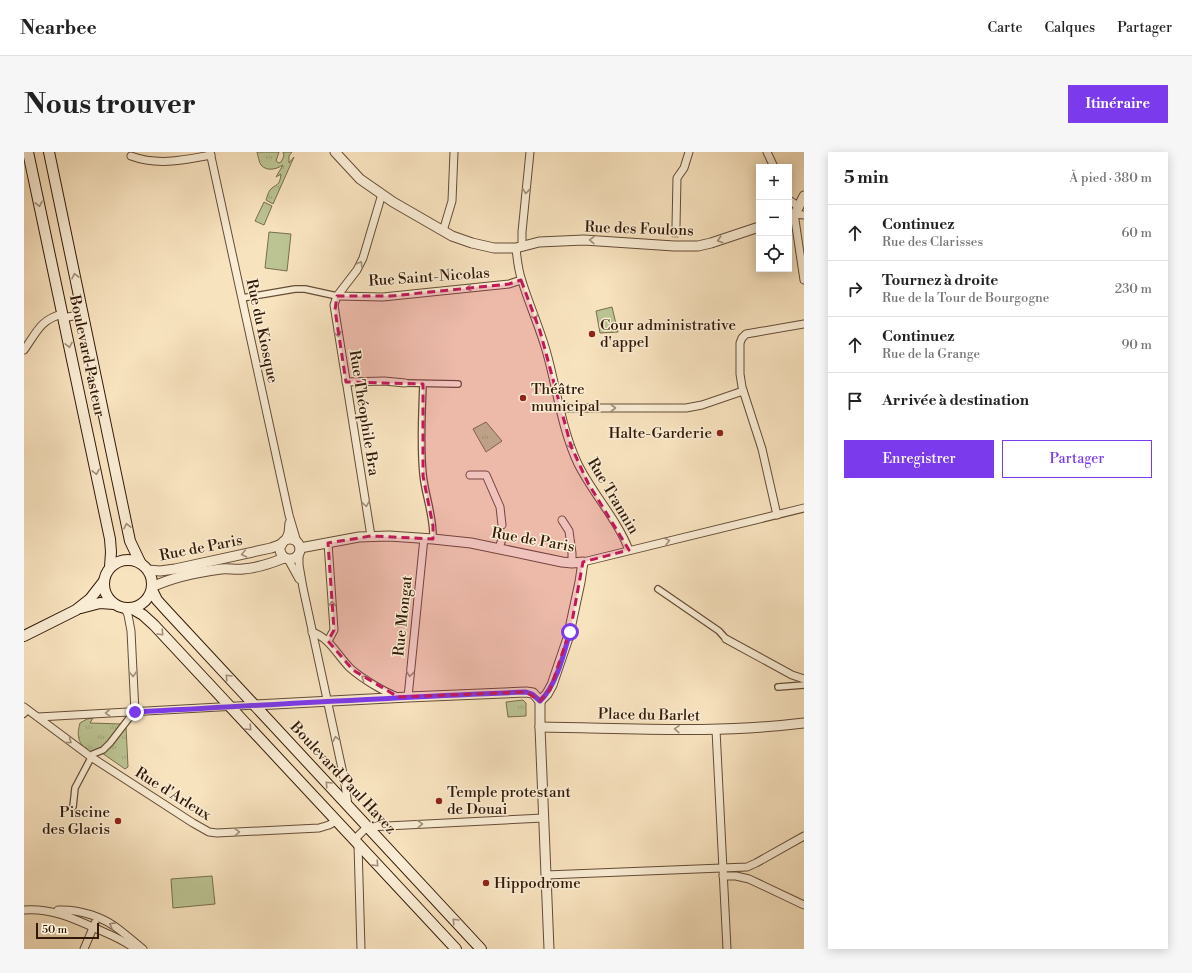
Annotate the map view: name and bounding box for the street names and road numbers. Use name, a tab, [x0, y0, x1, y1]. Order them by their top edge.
street label: Rue des Foulons	[584, 218, 694, 240]
street label: Rue Saint-Nicolas	[368, 263, 490, 291]
street label: Rue du Kiosque	[242, 277, 282, 385]
street label: Boulevard Pasteur	[65, 292, 109, 419]
street label: Rue Théophile Bra	[345, 349, 383, 478]
street label: Rue Trannin	[583, 455, 643, 537]
street label: Rue de Paris	[490, 523, 576, 557]
street label: Rue de Paris	[158, 531, 244, 565]
street label: Rue Mongat	[389, 574, 417, 657]
street label: Place du Barlet	[598, 705, 701, 725]
street label: Boulevard Paul Hayez	[285, 717, 400, 838]
street label: Rue d'Arleux	[131, 763, 215, 825]

